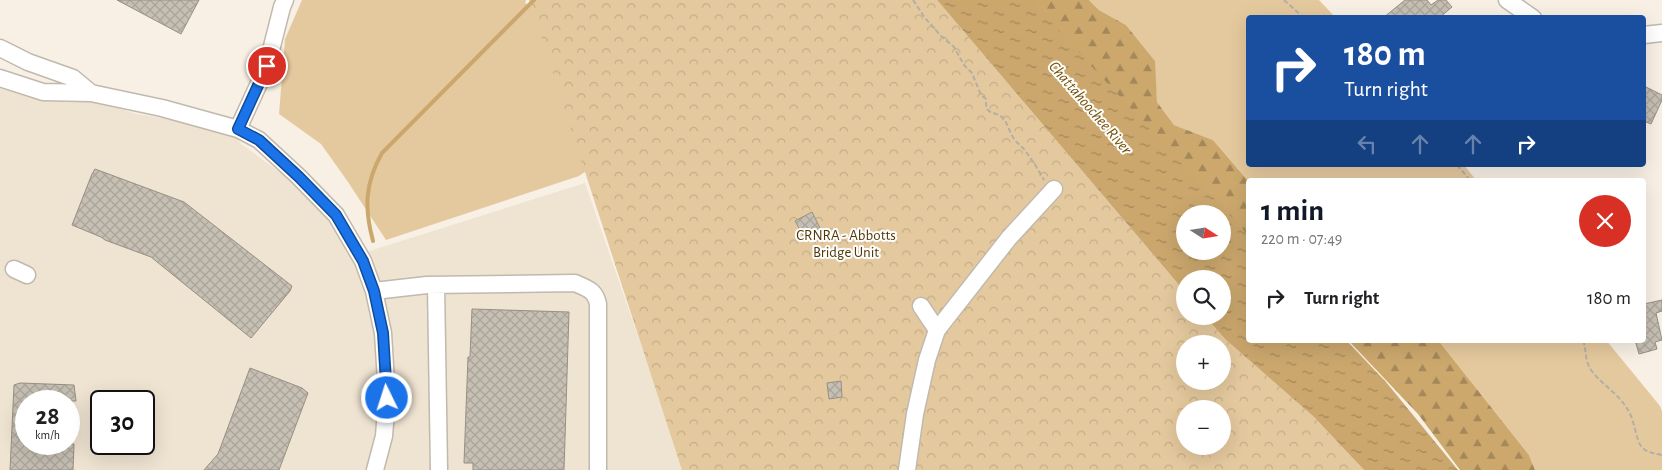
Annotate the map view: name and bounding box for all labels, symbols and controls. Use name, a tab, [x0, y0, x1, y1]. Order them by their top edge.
icon: right	[1261, 35, 1326, 100]
text: 180 m	[1344, 37, 1426, 72]
pin	[246, 45, 288, 87]
icon: arrive	[253, 52, 281, 80]
water label: Chattahoochee River	[1046, 58, 1135, 158]
text: Turn right	[1344, 78, 1428, 100]
icon: left	[1353, 130, 1381, 158]
icon: ahead	[1406, 130, 1434, 158]
icon: ahead	[1459, 130, 1487, 158]
icon: right	[1512, 130, 1540, 158]
button: close	[1579, 195, 1631, 247]
text: 1 min	[1261, 196, 1324, 226]
north arrow	[1176, 205, 1231, 260]
map controls	[1176, 205, 1231, 455]
park label: CRNRA - Abbotts Bridge Unit	[796, 228, 896, 260]
text: 220 m · 07:49	[1261, 231, 1342, 247]
button: search	[1176, 270, 1231, 325]
icon: right	[1261, 284, 1289, 312]
text: Turn right	[1304, 289, 1379, 308]
text: 180 m	[1587, 289, 1631, 308]
button: +	[1176, 335, 1231, 390]
position arrow	[360, 371, 412, 423]
speed limit sign: 30	[90, 390, 155, 455]
button: −	[1176, 400, 1231, 455]
text: 28	[35, 404, 60, 429]
text: km/h	[35, 429, 60, 441]

